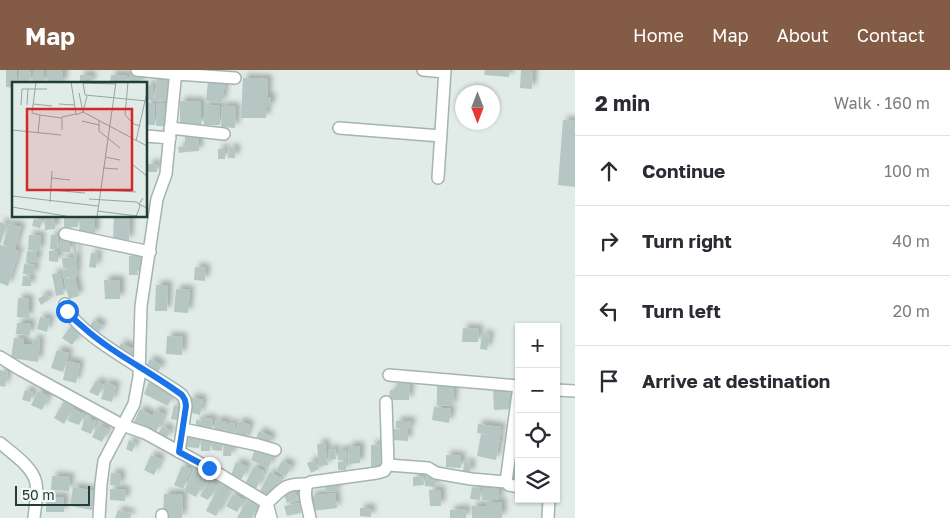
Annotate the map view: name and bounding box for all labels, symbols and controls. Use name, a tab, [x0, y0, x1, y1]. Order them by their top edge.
text: Map	[25, 21, 75, 50]
text: Home	[633, 24, 684, 46]
text: Map	[712, 24, 749, 46]
text: About	[777, 24, 829, 46]
text: Contact	[857, 24, 925, 46]
inset map	[12, 82, 148, 218]
north arrow	[455, 85, 500, 130]
text: 2 min	[595, 90, 650, 116]
text: Walk · 160 m	[834, 93, 930, 113]
icon: ahead	[595, 157, 623, 185]
text: Continue	[642, 159, 725, 182]
text: 100 m	[884, 161, 930, 181]
icon: right	[595, 227, 623, 255]
text: Turn right	[642, 229, 732, 252]
text: 40 m	[892, 231, 930, 251]
icon: left	[595, 297, 623, 325]
text: Turn left	[642, 299, 721, 322]
route start	[56, 300, 79, 323]
text: 20 m	[893, 301, 930, 321]
map controls	[515, 323, 560, 503]
button: +	[515, 323, 560, 368]
icon: arrive	[595, 367, 623, 395]
button: −	[515, 368, 560, 413]
text: Arrive at destination	[642, 369, 830, 392]
button: locate	[515, 413, 560, 458]
route end	[198, 457, 221, 480]
button: layers	[515, 458, 560, 503]
scale bar	[15, 483, 90, 506]
text: 50 m	[22, 486, 55, 503]

